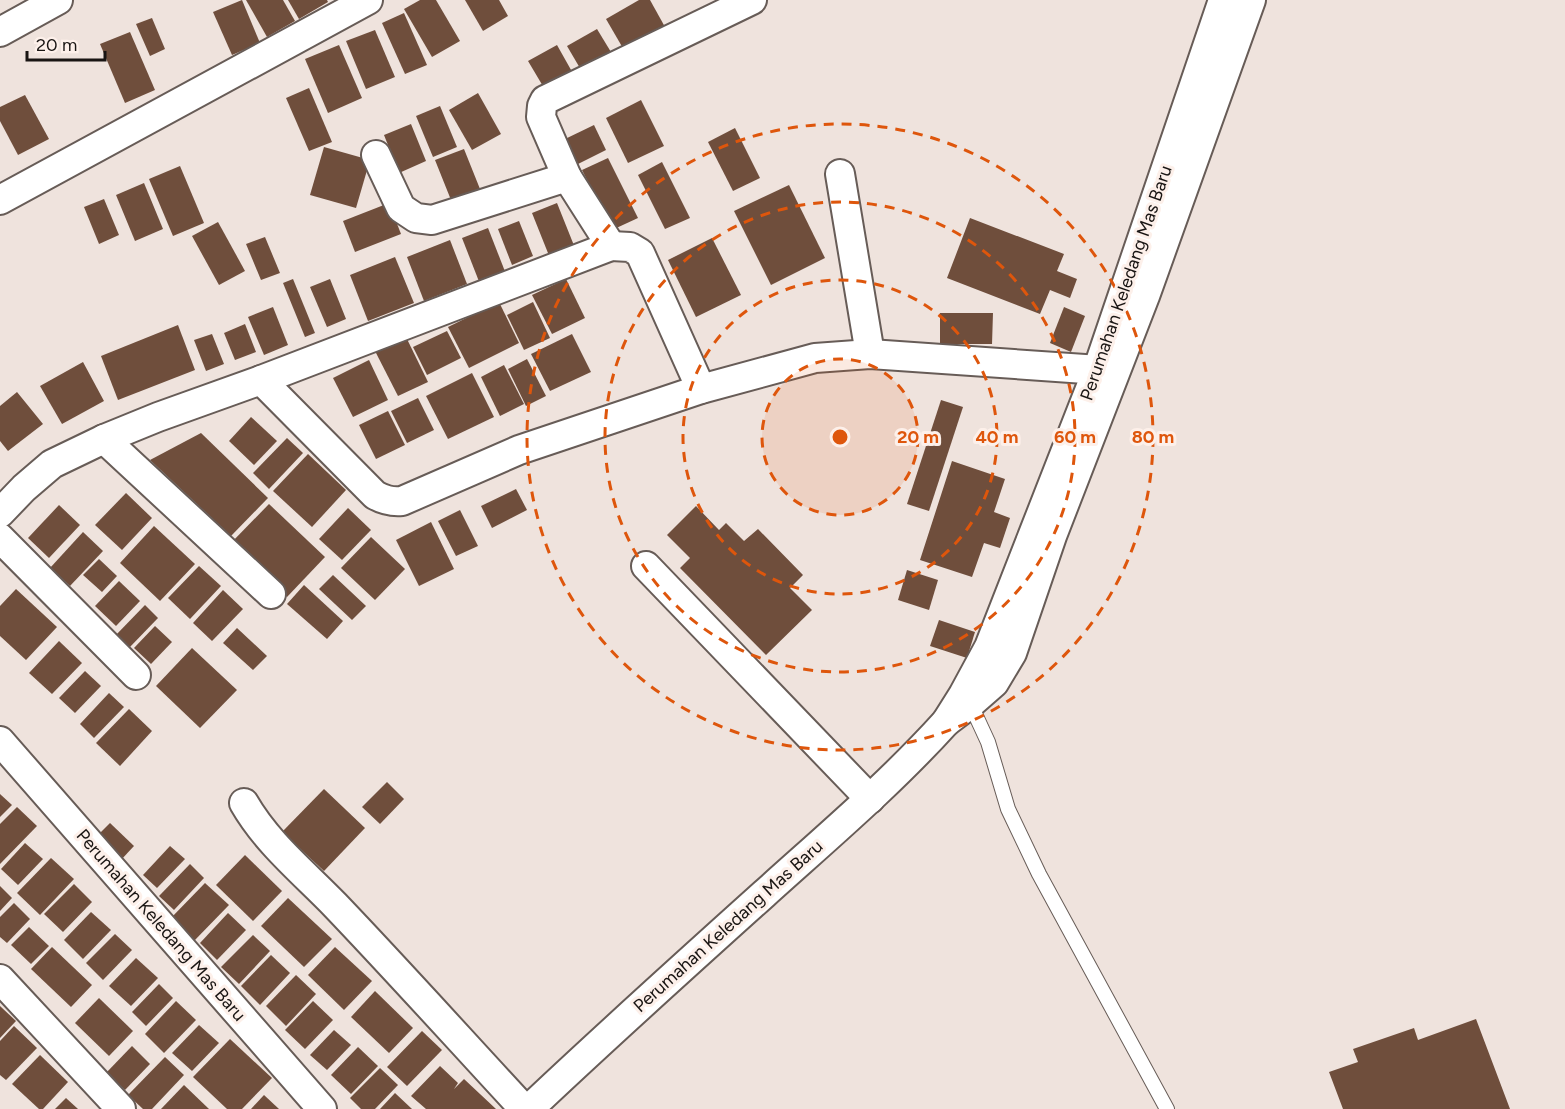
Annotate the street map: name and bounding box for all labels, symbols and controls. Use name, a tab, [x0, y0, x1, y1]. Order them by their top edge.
scale bar	[27, 24, 105, 62]
text: 20 m	[36, 34, 77, 56]
street label: Perumahan Keledang Mas Baru	[1075, 163, 1177, 403]
text: 20 m	[897, 426, 939, 448]
text: 40 m	[975, 426, 1019, 448]
text: 60 m	[1054, 426, 1096, 448]
text: 80 m	[1132, 426, 1174, 448]
centre of rings	[830, 427, 850, 447]
street label: Perumahan Keledang Mas Baru	[72, 825, 250, 1025]
street label: Perumahan Keledang Mas Baru	[629, 835, 827, 1017]

